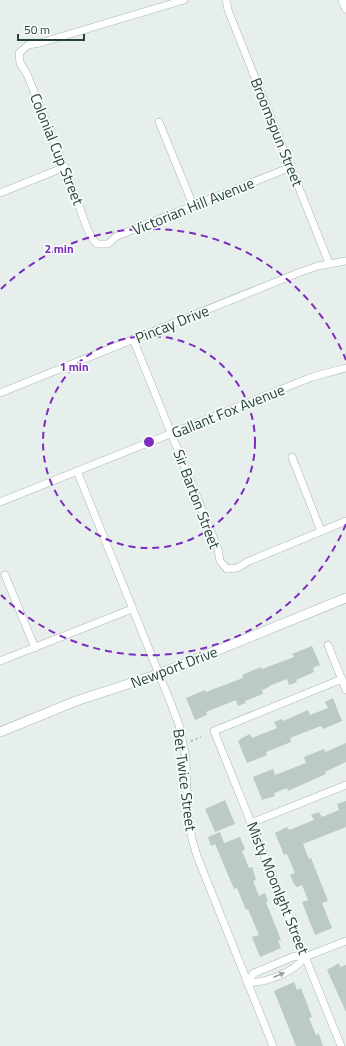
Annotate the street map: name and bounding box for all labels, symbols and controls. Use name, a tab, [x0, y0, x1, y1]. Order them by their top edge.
scale bar	[18, 16, 84, 42]
text: 50 m	[24, 20, 50, 39]
street label: Broomspun Street	[245, 74, 310, 191]
street label: Colonial Cup Street	[24, 90, 90, 209]
street label: Victorian Hill Avenue	[129, 171, 257, 241]
text: 2 min	[44, 239, 74, 258]
street label: Pincay Drive	[132, 299, 212, 349]
text: 1 min	[59, 357, 89, 376]
street label: Gallant Fox Avenue	[168, 378, 288, 444]
centre of rings	[142, 435, 156, 449]
street label: Sir Barton Street	[167, 446, 227, 553]
street label: Newport Drive	[127, 640, 221, 694]
street label: Bet Twice Street	[167, 728, 203, 833]
street label: Misty Moonlght Street	[241, 818, 315, 959]
one-way arrow	[273, 972, 284, 978]

